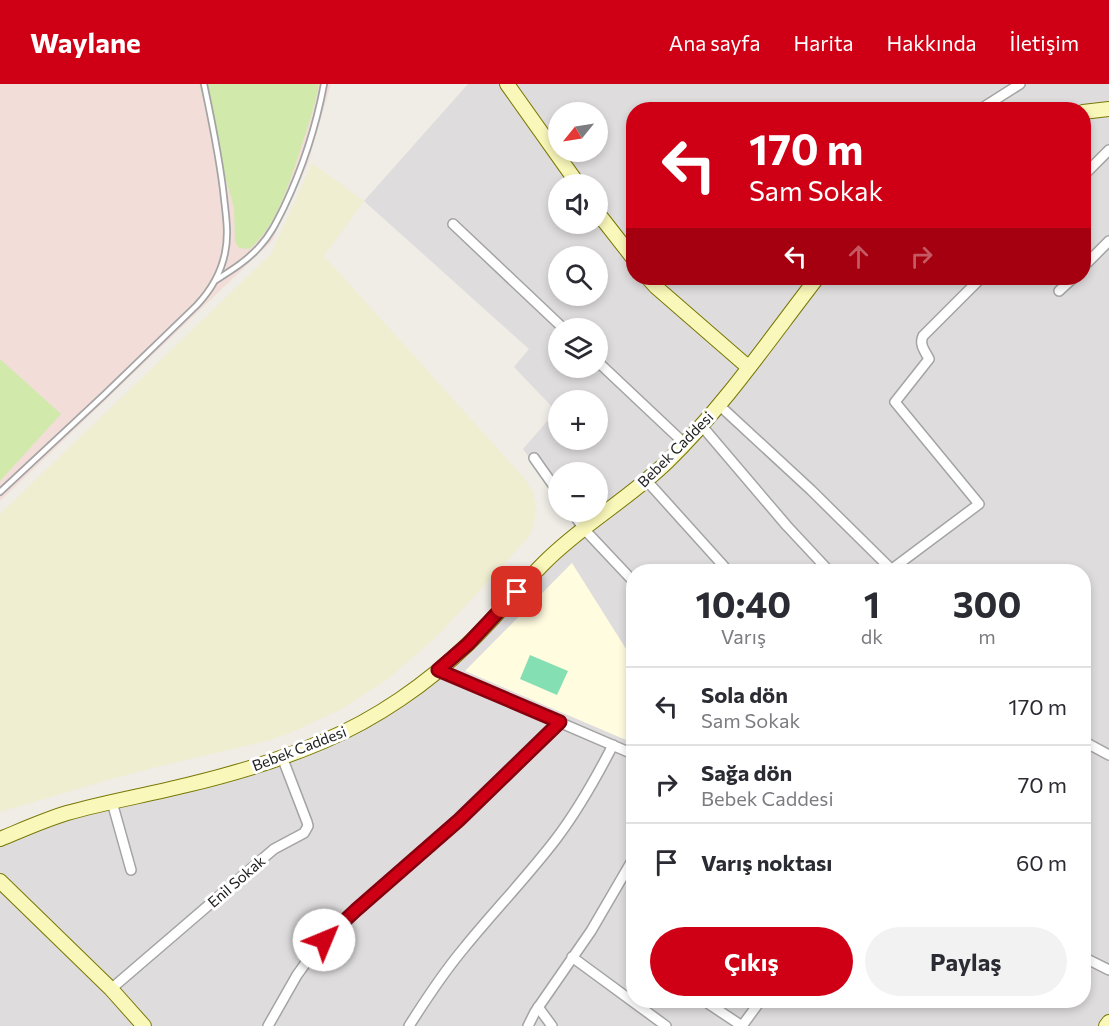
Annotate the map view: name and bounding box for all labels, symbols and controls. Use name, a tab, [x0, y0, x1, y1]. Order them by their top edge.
text: Waylane	[30, 25, 141, 59]
text: Ana sayfa	[669, 30, 760, 55]
text: Harita	[793, 30, 854, 55]
text: Hakkında	[887, 30, 977, 55]
text: İletişim	[1010, 30, 1079, 55]
north arrow	[548, 102, 608, 162]
map controls	[548, 102, 608, 522]
text: 170 m	[749, 122, 863, 174]
icon: left	[650, 126, 728, 204]
button: sound	[548, 174, 608, 234]
text: Sam Sokak	[749, 174, 883, 207]
icon: left	[779, 240, 812, 273]
icon: ahead	[842, 240, 875, 273]
icon: right	[905, 240, 938, 273]
button: search	[548, 246, 608, 306]
button: layers	[548, 318, 608, 378]
button: +	[548, 390, 608, 450]
street label: Bebek Caddesi	[633, 407, 717, 491]
button: −	[548, 462, 608, 522]
pin	[491, 566, 542, 617]
icon: arrive	[500, 575, 533, 608]
text: 10:40	[696, 581, 791, 625]
text: 1	[864, 581, 880, 625]
text: 300	[953, 581, 1021, 625]
text: Varış	[721, 624, 766, 648]
text: dk	[861, 624, 883, 648]
text: m	[978, 624, 996, 648]
text: Sola dön	[701, 681, 788, 708]
icon: left	[650, 690, 683, 723]
text: 170 m	[1008, 693, 1067, 720]
text: Sam Sokak	[701, 708, 800, 732]
street label: Bebek Caddesi	[249, 722, 349, 774]
text: Sağa dön	[701, 759, 792, 786]
icon: right	[650, 768, 683, 801]
text: 70 m	[1018, 771, 1067, 798]
text: Bebek Caddesi	[701, 786, 834, 810]
icon: arrive	[650, 846, 683, 879]
text: Varış noktası	[701, 849, 832, 876]
text: 60 m	[1016, 849, 1067, 876]
street label: Enil Sokak	[204, 851, 268, 911]
position arrow	[292, 908, 356, 972]
button: Çıkış	[650, 927, 853, 996]
button: Paylaş	[865, 927, 1067, 996]

